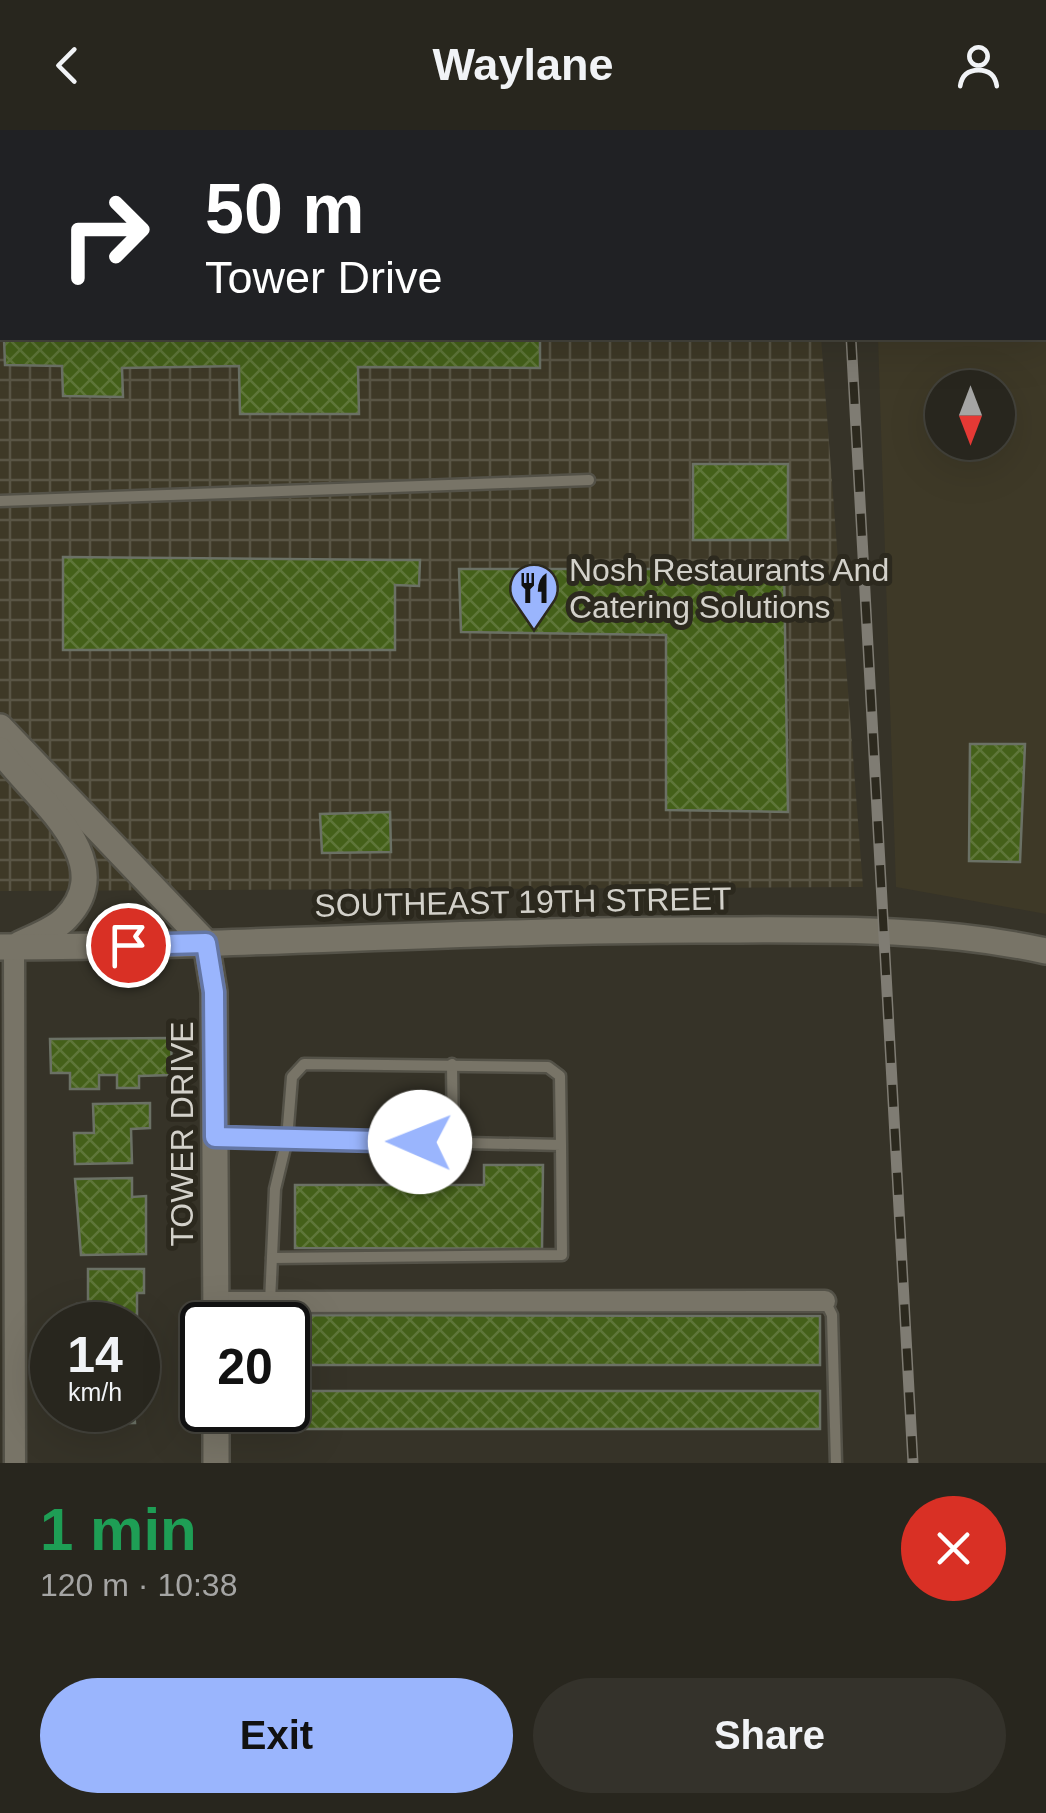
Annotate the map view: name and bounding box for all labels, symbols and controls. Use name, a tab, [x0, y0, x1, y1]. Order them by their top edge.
icon: back	[40, 38, 95, 93]
icon: person	[951, 38, 1006, 93]
text: Waylane	[433, 39, 613, 90]
icon: right	[40, 170, 170, 300]
text: 50 m	[205, 170, 365, 248]
text: Tower Drive	[205, 252, 443, 303]
north arrow	[925, 370, 1015, 460]
map controls	[925, 370, 1015, 460]
place label: Nosh Restaurants And Catering Solutions	[569, 552, 889, 625]
restaurant icon: Nosh Restaurants And Catering Solutions	[508, 562, 560, 630]
street label: SOUTHEAST 19TH STREET	[314, 880, 732, 924]
pin	[86, 903, 171, 988]
icon: arrive	[101, 918, 156, 973]
street label: TOWER DRIVE	[164, 1021, 200, 1247]
position arrow	[368, 1090, 472, 1194]
speed limit sign: 20	[180, 1302, 310, 1432]
text: 14	[67, 1327, 123, 1383]
text: km/h	[68, 1378, 122, 1406]
text: 1 min	[40, 1496, 197, 1563]
button: close	[901, 1496, 1006, 1601]
text: 120 m · 10:38	[40, 1567, 237, 1603]
button: Exit	[40, 1678, 513, 1793]
button: Share	[533, 1678, 1006, 1793]

